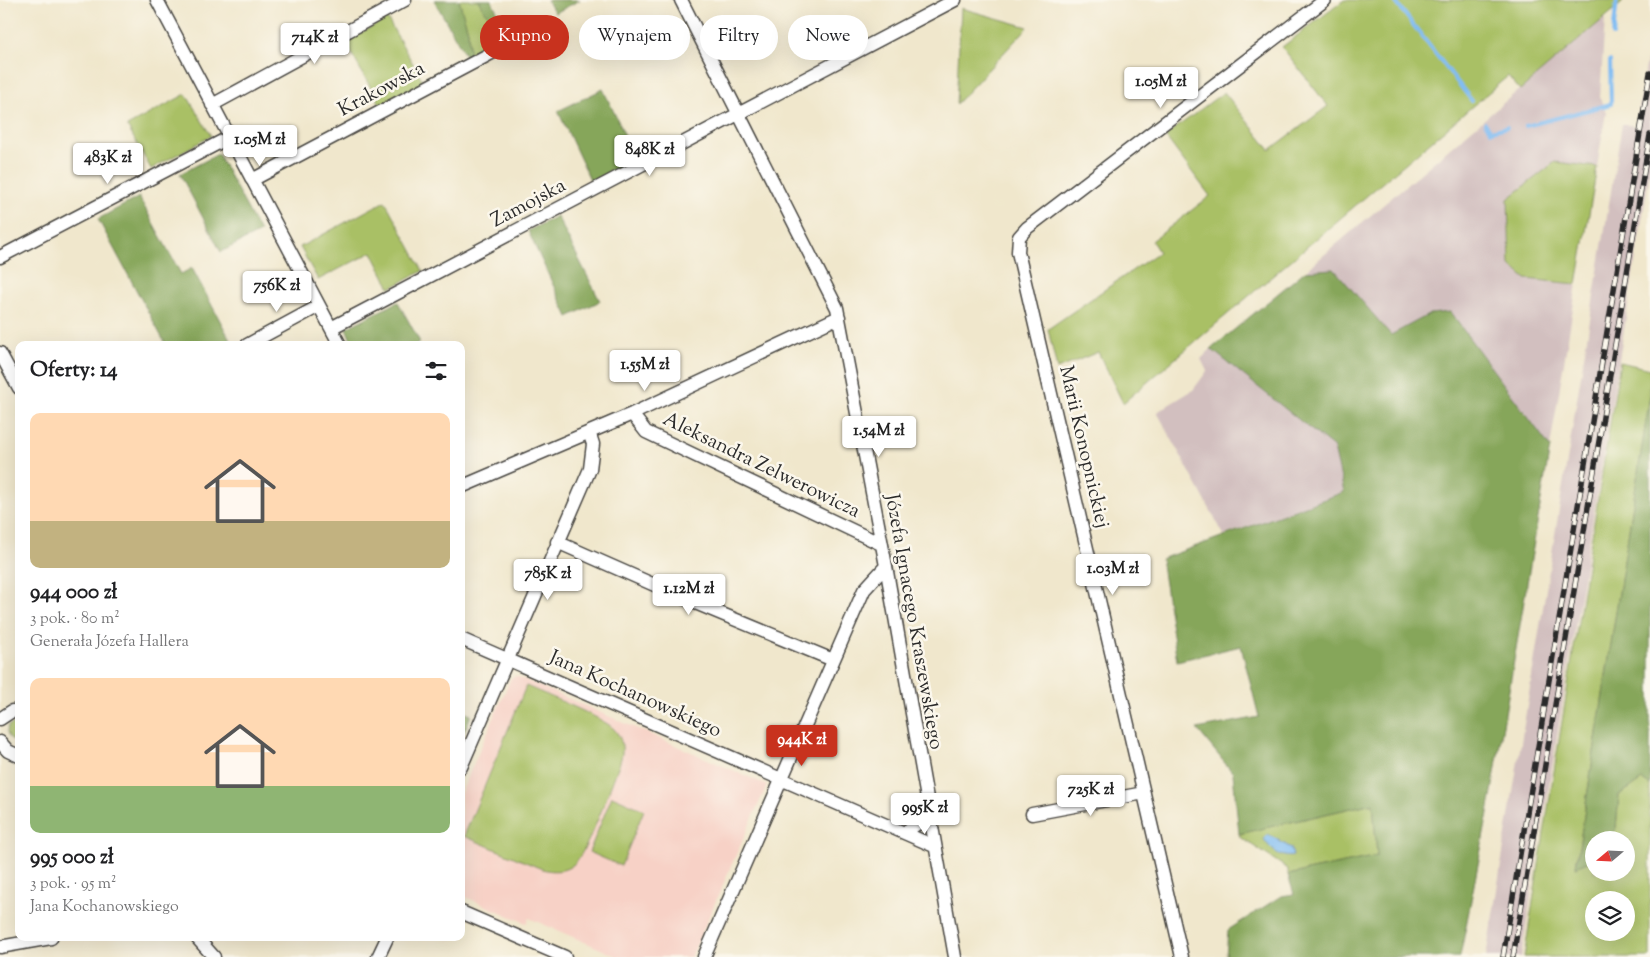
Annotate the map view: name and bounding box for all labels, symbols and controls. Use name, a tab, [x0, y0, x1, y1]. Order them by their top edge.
chip: Kupno	[480, 15, 569, 60]
chip: Wynajem	[579, 15, 690, 60]
chip: Filtry	[700, 15, 778, 60]
chip: Nowe	[788, 15, 868, 60]
pin: 714K zł	[269, 22, 361, 65]
text: 714K zł	[291, 27, 339, 50]
street label: Krakowska	[333, 55, 431, 125]
pin: 1.05M zł	[1109, 66, 1213, 109]
text: 1.05M zł	[1135, 71, 1187, 94]
pin: 1.05M zł	[208, 124, 312, 167]
text: 1.05M zł	[234, 129, 286, 152]
pin: 848K zł	[604, 134, 696, 177]
text: 848K zł	[625, 139, 675, 162]
pin: 483K zł	[62, 142, 154, 185]
text: 483K zł	[84, 147, 132, 170]
street label: Zamojska	[486, 172, 572, 236]
pin: 756K zł	[231, 270, 323, 313]
text: 756K zł	[254, 275, 300, 298]
pin: 1.55M zł	[593, 350, 697, 392]
text: 1.55M zł	[620, 354, 670, 377]
text: Oferty: 14	[30, 356, 118, 386]
icon: filters	[422, 357, 450, 385]
street label: Marii Konopnickiej	[1050, 363, 1116, 531]
street label: Aleksandra Zelwerowicza	[657, 406, 865, 526]
pin: 1.54M zł	[827, 416, 931, 458]
text: 1.54M zł	[853, 420, 905, 443]
icon: home	[195, 446, 285, 536]
street label: Józefa Ignacego Kraszewskiego	[876, 491, 950, 752]
pin: 1.03M zł	[1061, 554, 1165, 596]
pin: 785K zł	[502, 558, 594, 601]
text: 1.03M zł	[1087, 558, 1139, 581]
text: 785K zł	[525, 563, 572, 586]
pin: 1.12M zł	[637, 574, 741, 616]
text: 944 000 zł	[30, 578, 117, 608]
text: 1.12M zł	[663, 578, 715, 601]
text: 3 pok. · 80 m²	[30, 608, 120, 631]
text: Generała Józefa Hallera	[30, 631, 189, 654]
street label: Jana Kochanowskiego	[543, 644, 726, 746]
icon: home	[195, 711, 285, 801]
pin: 944K zł	[756, 724, 848, 767]
text: 944K zł	[777, 729, 827, 752]
pin: 725K zł	[1045, 774, 1137, 817]
text: 725K zł	[1068, 779, 1114, 802]
pin: 995K zł	[879, 792, 971, 835]
text: 995K zł	[902, 797, 948, 820]
north arrow	[1585, 831, 1635, 881]
map controls	[1585, 831, 1635, 941]
text: 995 000 zł	[30, 843, 114, 873]
text: 3 pok. · 95 m²	[30, 873, 116, 896]
button: layers	[1585, 891, 1635, 941]
text: Jana Kochanowskiego	[30, 896, 179, 919]

